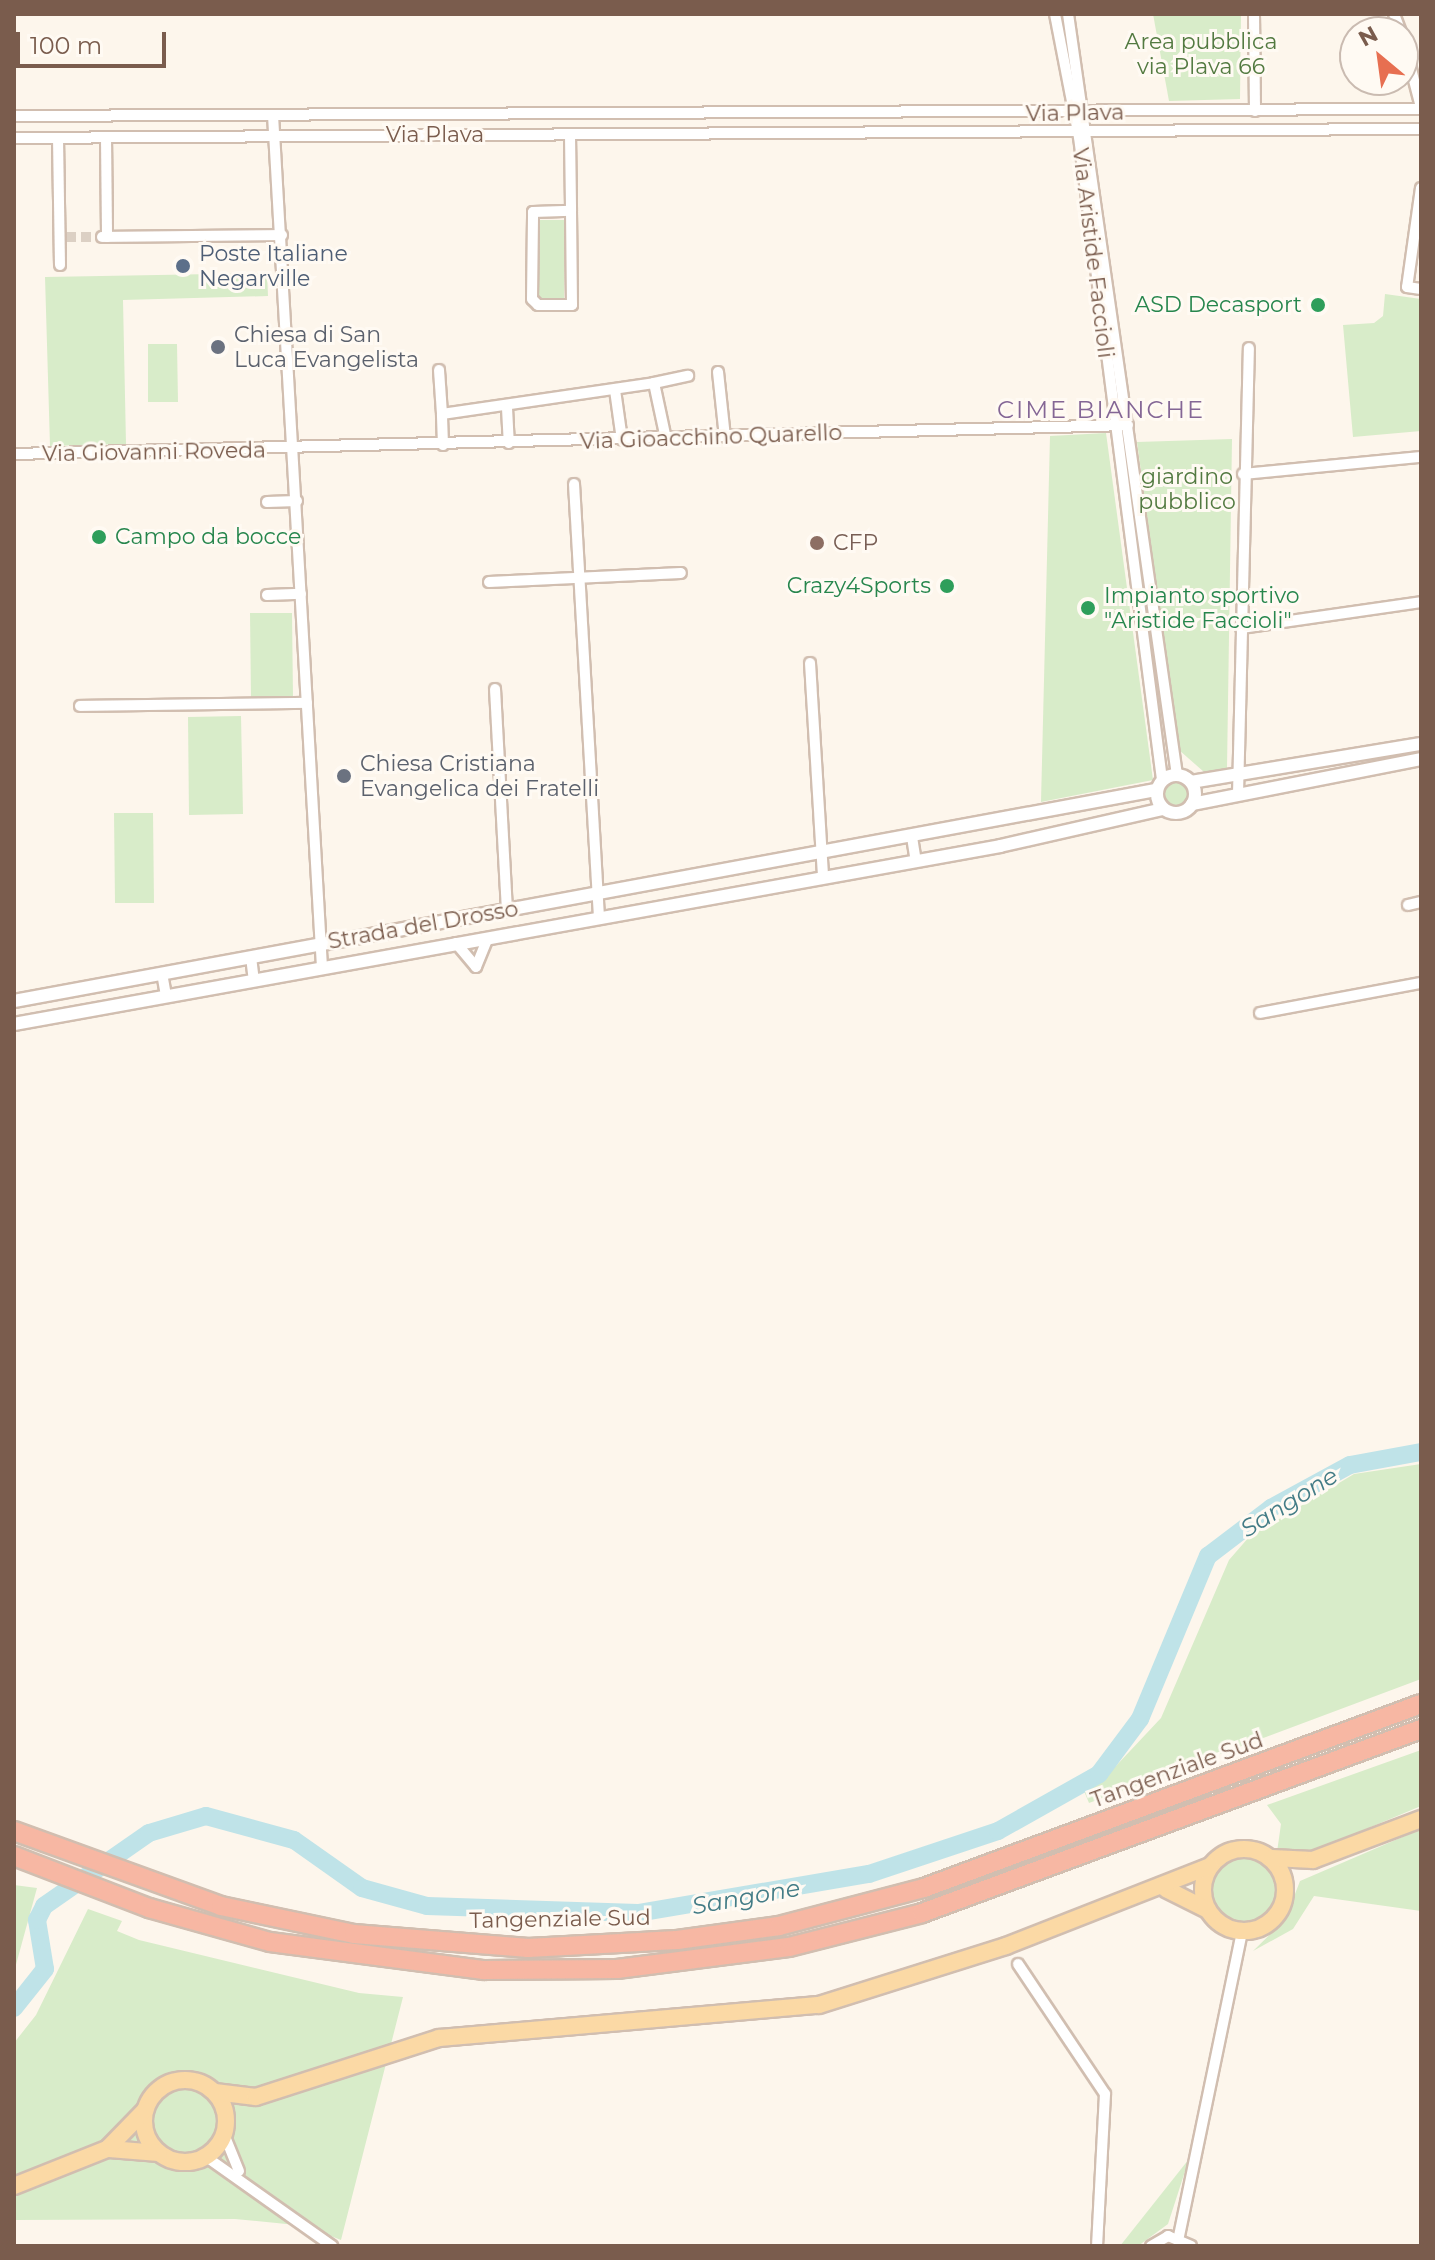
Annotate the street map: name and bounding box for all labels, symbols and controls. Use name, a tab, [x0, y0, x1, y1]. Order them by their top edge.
scale bar	[20, 16, 170, 66]
north arrow	[1339, 16, 1419, 96]
text: N	[1354, 20, 1382, 52]
park label: Area pubblica via Plava 66	[1125, 28, 1277, 80]
text: 100 m	[30, 31, 102, 60]
street label: Via Plava	[1025, 99, 1125, 127]
street label: Via Plava	[386, 122, 484, 148]
street label: Via Aristide Faccioli	[1067, 146, 1119, 360]
place label: Poste Italiane Negarville	[199, 240, 348, 292]
marker: Poste Italiane Negarville	[174, 257, 192, 275]
place label: ASD Decasport	[1134, 292, 1302, 318]
marker: ASD Decasport	[1309, 296, 1327, 314]
place label: Chiesa di San Luca Evangelista	[234, 321, 419, 372]
marker: Chiesa di San Luca Evangelista	[209, 338, 227, 356]
district label: CIME BIANCHE	[997, 396, 1205, 424]
street label: Via Gioacchino Quarello	[579, 419, 843, 455]
street label: Via Giovanni Roveda	[42, 437, 266, 467]
park label: giardino pubblico	[1138, 463, 1236, 514]
place label: Campo da bocce	[115, 524, 301, 550]
marker: Campo da bocce	[90, 528, 108, 546]
place label: CFP	[833, 530, 878, 556]
marker: CFP	[808, 534, 826, 552]
place label: Crazy4Sports	[787, 573, 931, 599]
marker: Crazy4Sports	[938, 577, 956, 595]
place label: Impianto sportivo "Aristide Faccioli"	[1104, 582, 1300, 634]
marker: Impianto sportivo "Aristide Faccioli"	[1079, 599, 1097, 617]
place label: Chiesa Cristiana Evangelica dei Fratelli	[360, 750, 599, 802]
marker: Chiesa Cristiana Evangelica dei Fratelli	[335, 767, 353, 785]
street label: Strada del Drosso	[326, 895, 520, 955]
water label: Sangone	[1235, 1461, 1343, 1543]
street label: Tangenziale Sud	[1087, 1727, 1267, 1813]
water label: Sangone	[690, 1873, 802, 1921]
street label: Tangenziale Sud	[469, 1904, 651, 1934]

